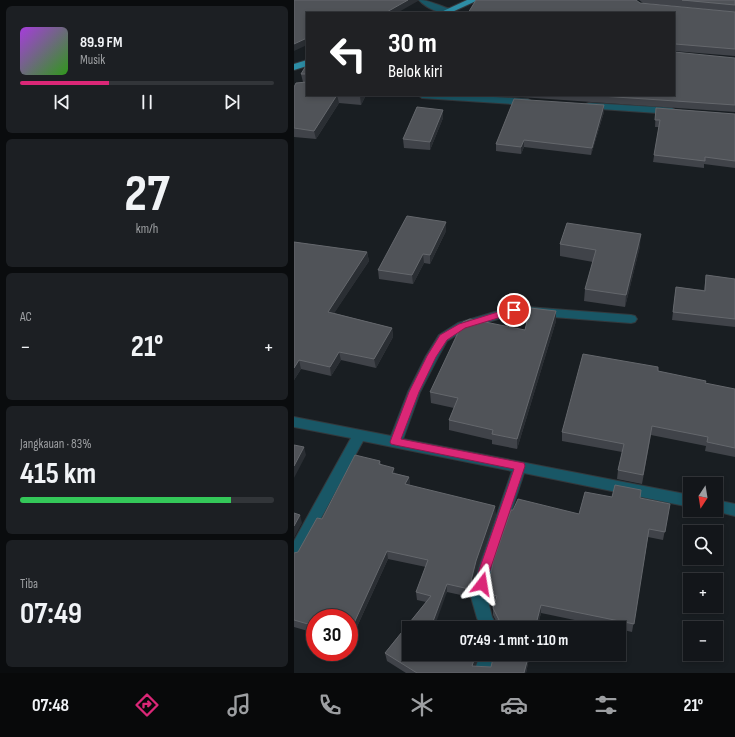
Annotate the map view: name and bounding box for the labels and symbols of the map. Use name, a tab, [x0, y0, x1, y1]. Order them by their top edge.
pin	[497, 293, 531, 327]
north arrow	[683, 477, 723, 517]
position arrow	[461, 563, 503, 605]
speed limit sign: 30	[306, 609, 358, 661]

